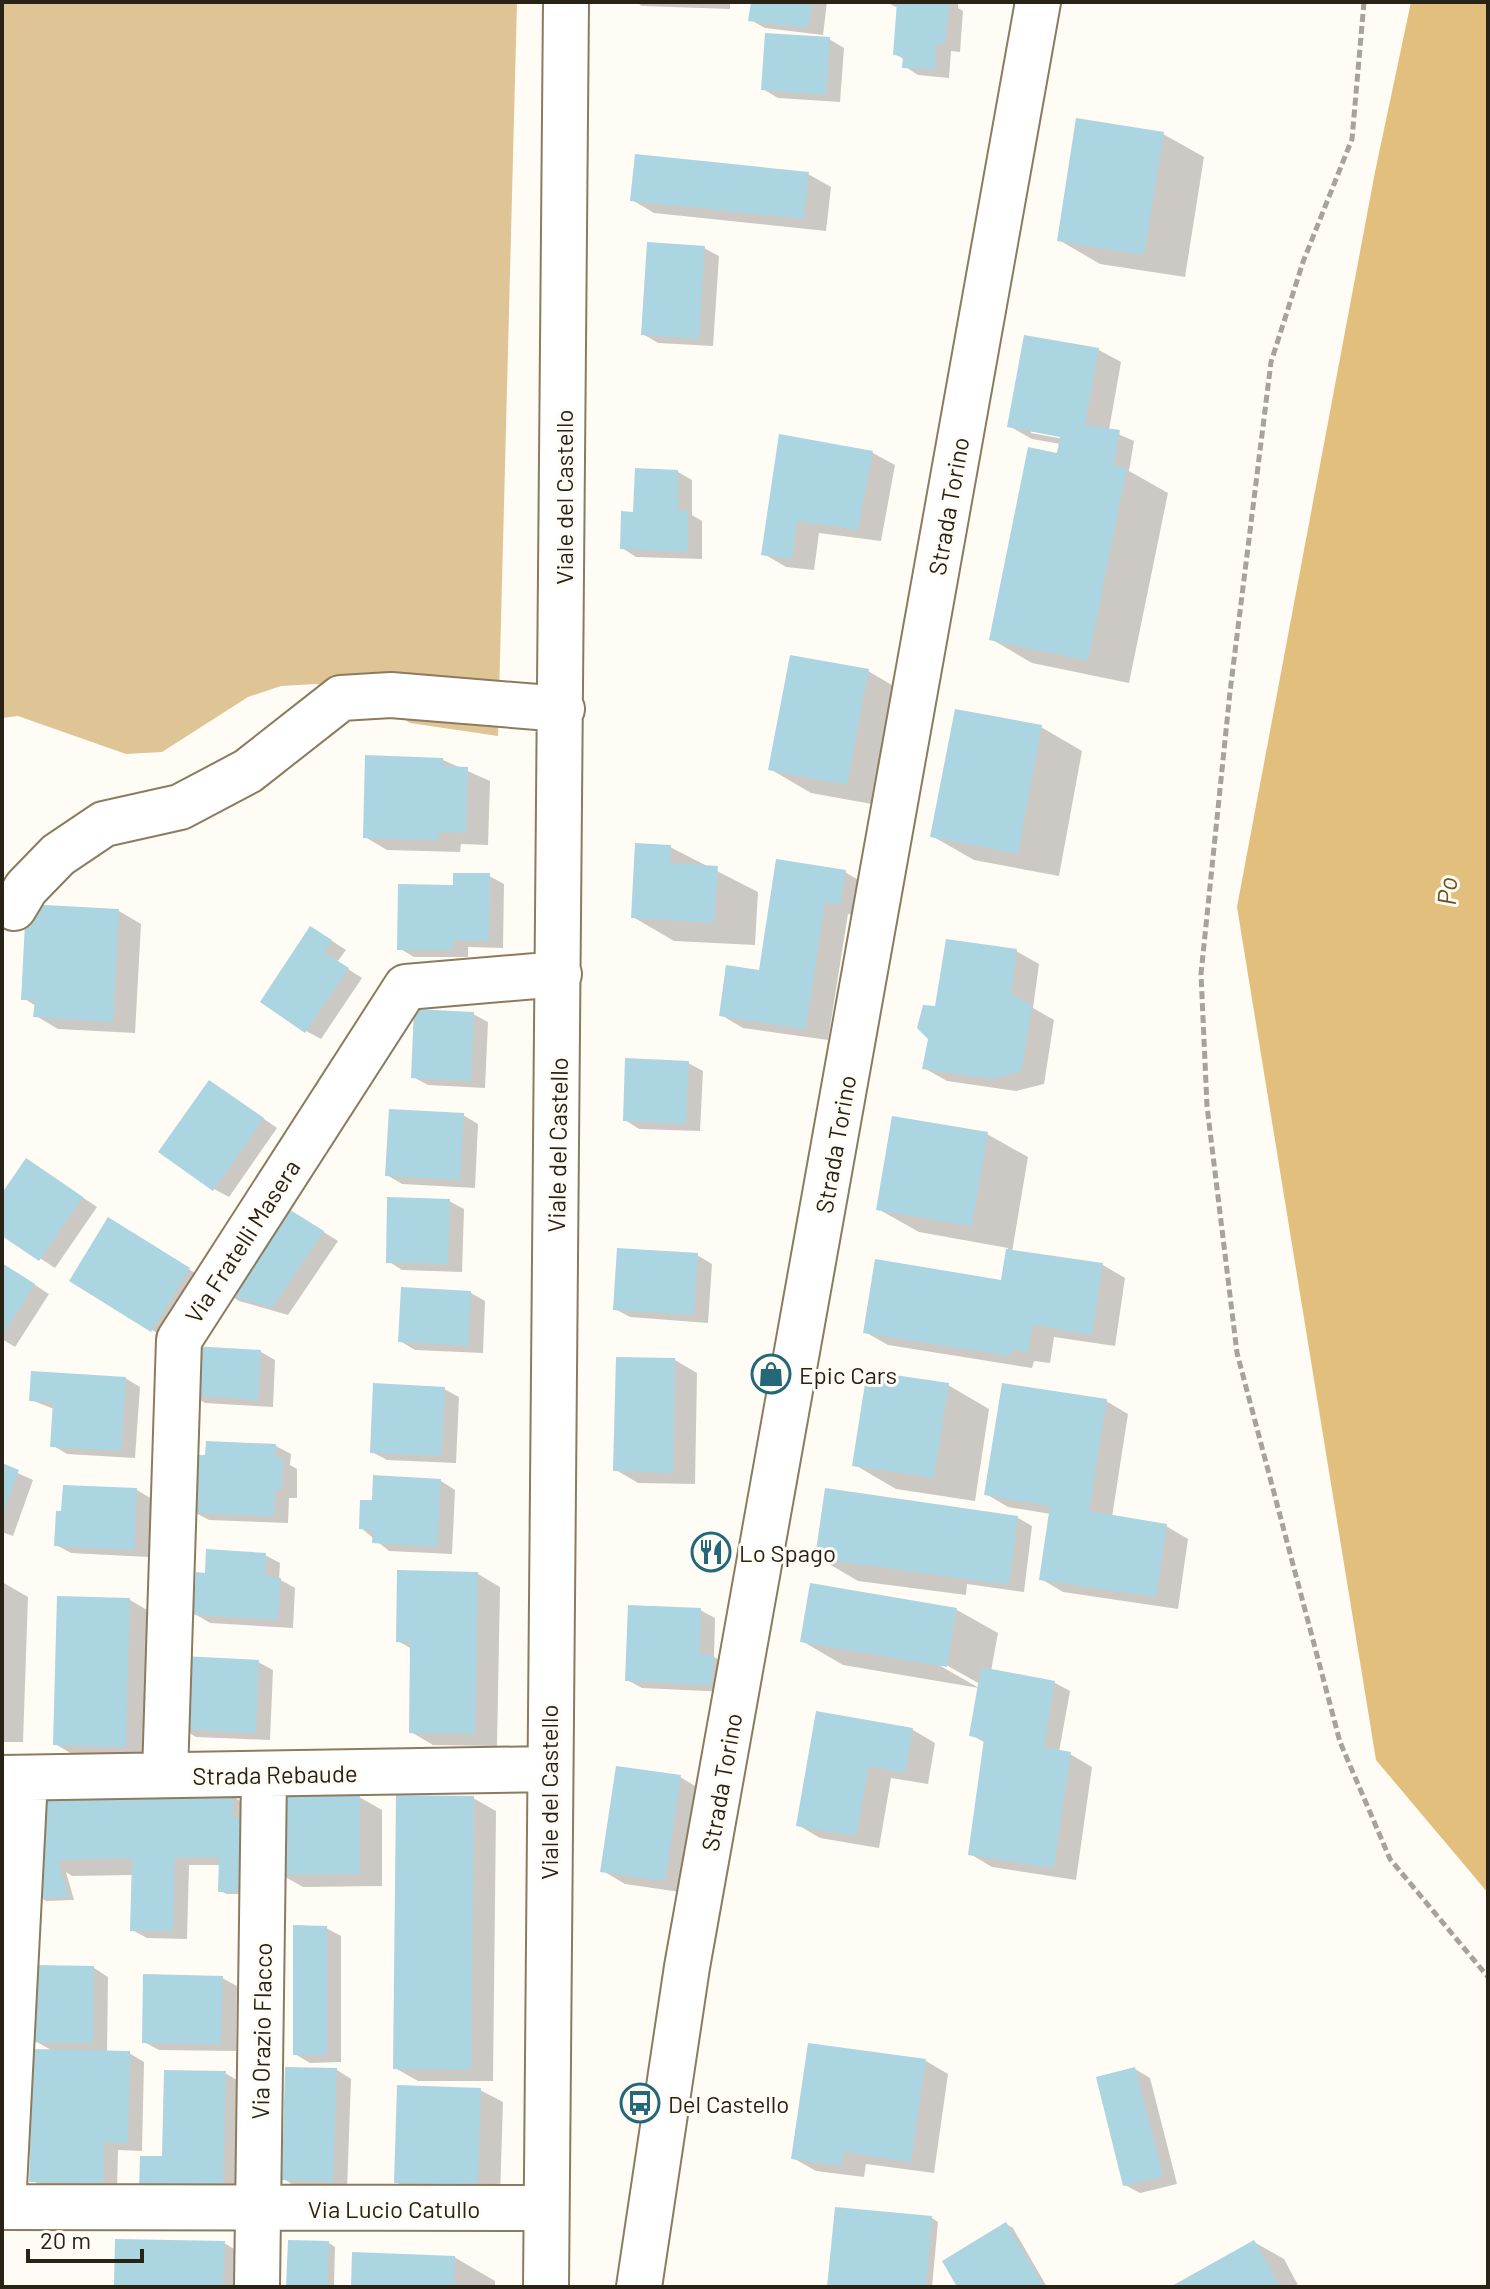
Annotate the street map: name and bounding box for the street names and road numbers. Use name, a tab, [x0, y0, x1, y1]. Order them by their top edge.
street label: Viale del Castello	[549, 409, 578, 585]
street label: Strada Torino	[922, 435, 974, 577]
street label: Viale del Castello	[541, 1057, 573, 1233]
street label: Strada Torino	[809, 1073, 861, 1215]
street label: Via Fratelli Masera	[178, 1154, 306, 1328]
street label: Viale del Castello	[534, 1704, 563, 1880]
street label: Strada Torino	[695, 1711, 747, 1853]
street label: Strada Rebaude	[192, 1758, 358, 1790]
street label: Via Orazio Flacco	[245, 1942, 277, 2120]
street label: Via Lucio Catullo	[308, 2194, 480, 2223]

